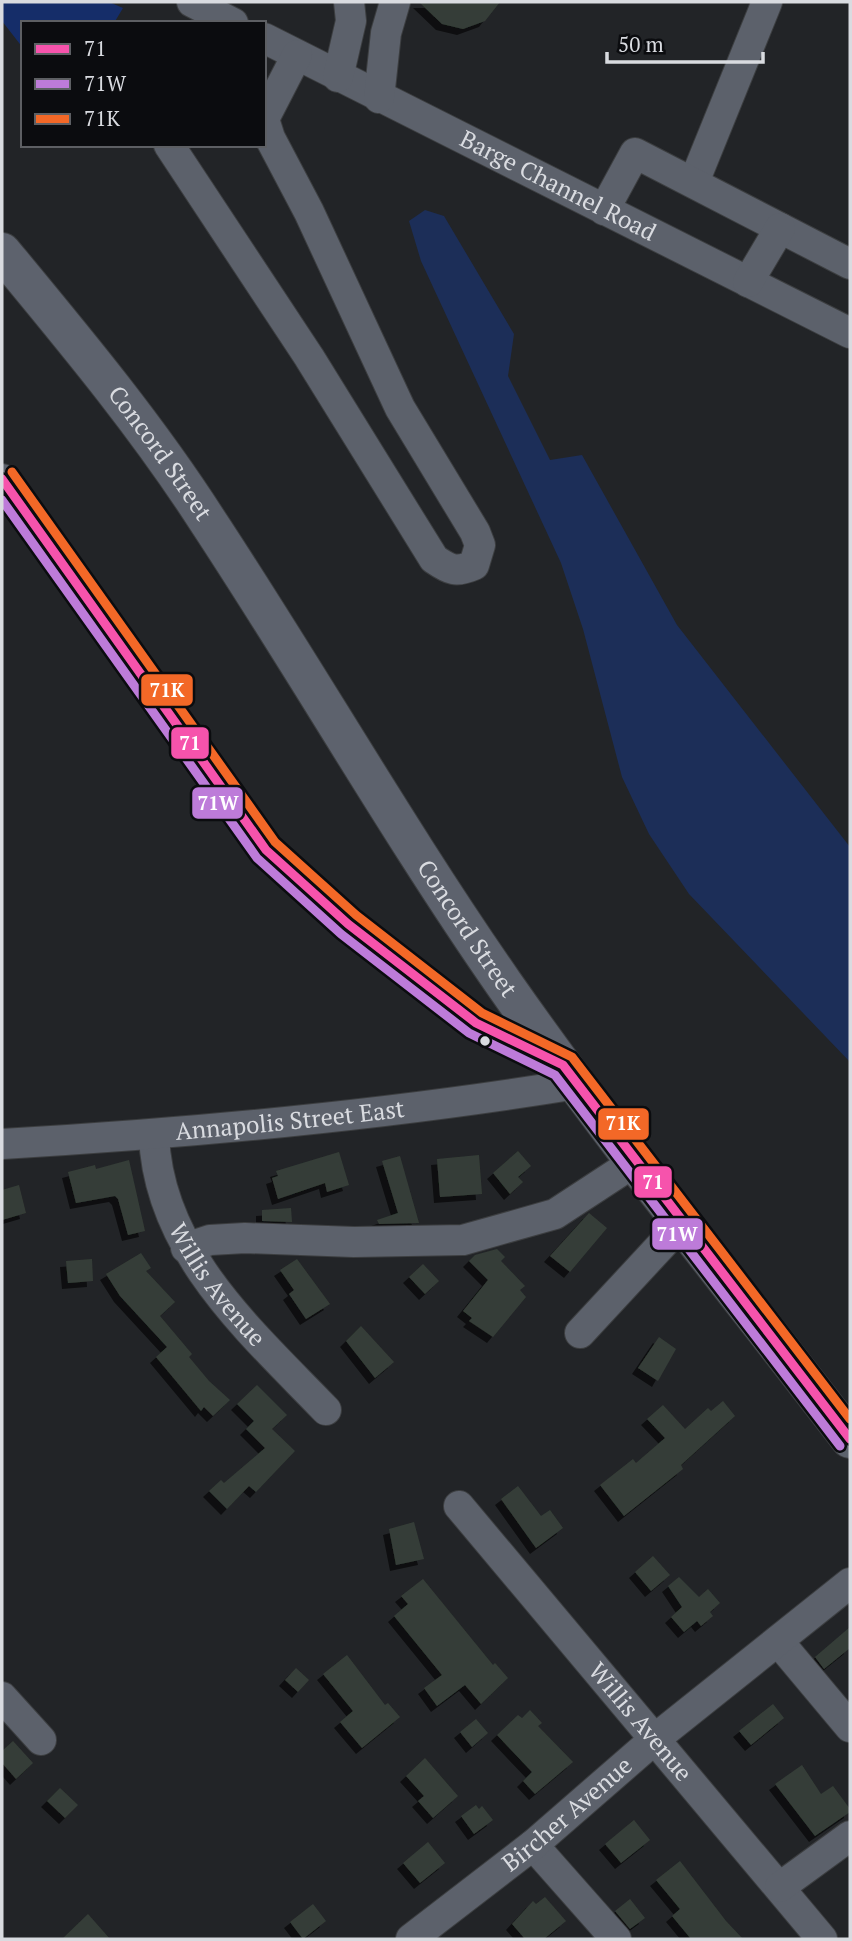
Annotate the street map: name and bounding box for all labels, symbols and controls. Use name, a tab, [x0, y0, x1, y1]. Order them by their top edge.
legend	[21, 21, 266, 147]
scale bar	[607, 21, 763, 65]
text: 50 m	[618, 30, 664, 58]
text: 71	[84, 34, 106, 62]
text: 71W	[84, 69, 126, 97]
text: 71K	[84, 104, 120, 132]
street label: Barge Channel Road	[455, 122, 662, 248]
street label: Concord Street	[101, 379, 220, 526]
line badge: 71K	[140, 673, 194, 707]
text: 71K	[150, 677, 185, 702]
line badge: 71	[170, 726, 210, 760]
text: 71	[179, 730, 201, 755]
line badge: 71W	[191, 786, 244, 820]
text: 71W	[197, 790, 239, 815]
street label: Concord Street	[410, 853, 525, 1003]
unlabelled marker	[478, 1034, 492, 1048]
street label: Annapolis Street East	[174, 1092, 406, 1147]
line badge: 71K	[597, 1107, 650, 1141]
text: 71K	[606, 1110, 641, 1135]
line badge: 71	[633, 1165, 673, 1199]
text: 71	[642, 1169, 664, 1194]
street label: Willis Avenue	[162, 1217, 273, 1353]
line badge: 71W	[651, 1217, 704, 1251]
text: 71W	[656, 1221, 698, 1246]
street label: Willis Avenue	[582, 1655, 700, 1788]
street label: Bircher Avenue	[495, 1749, 639, 1878]

